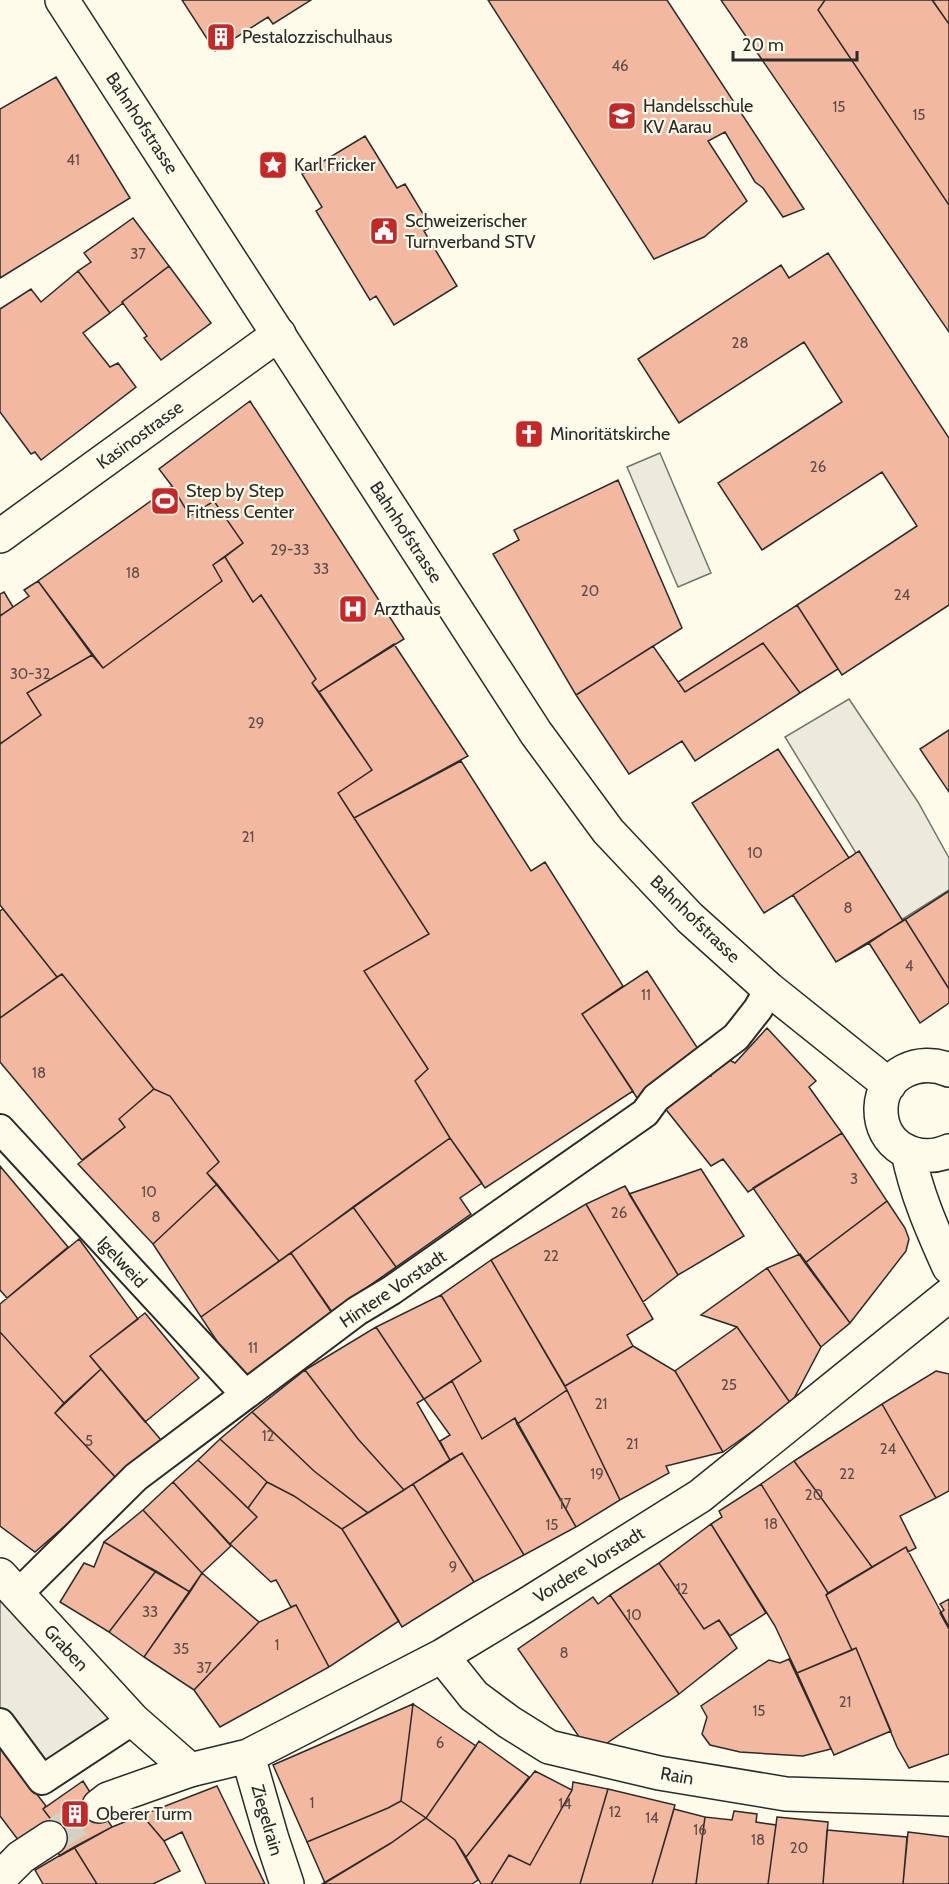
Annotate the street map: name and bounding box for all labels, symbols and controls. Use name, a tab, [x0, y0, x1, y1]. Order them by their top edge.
building icon: Pestalozzischulhaus	[205, 21, 237, 53]
scale bar	[733, 24, 858, 62]
place label: Pestalozzischulhaus	[242, 26, 392, 48]
text: 20 m	[742, 34, 784, 56]
house number: 46	[611, 57, 629, 75]
street label: Bahnhofstrasse	[101, 68, 183, 178]
place label: Handelsschule KV Aarau	[643, 95, 753, 138]
house number: 15	[832, 98, 846, 116]
school or university icon: Handelsschule KV Aarau	[606, 100, 638, 132]
house number: 15	[912, 106, 926, 124]
place icon: Karl Fricker	[257, 149, 289, 181]
house number: 41	[66, 151, 80, 169]
place label: Karl Fricker	[294, 154, 376, 176]
place label: Schweizerischer Turnverband STV	[405, 210, 535, 253]
public building icon: Schweizerischer Turnverband STV	[368, 215, 400, 247]
house number: 37	[130, 245, 146, 263]
house number: 28	[732, 334, 748, 352]
street label: Kasinostrasse	[92, 396, 188, 474]
church icon: Minoritätskirche	[513, 418, 545, 450]
place label: Minoritätskirche	[550, 423, 670, 445]
house number: 26	[810, 458, 826, 476]
street label: Bahnhofstrasse	[365, 477, 447, 587]
place label: Step by Step Fitness Center	[186, 480, 295, 523]
sports icon: Step by Step Fitness Center	[149, 485, 181, 517]
house number: 29-33	[271, 541, 309, 559]
house number: 33	[313, 560, 329, 578]
house number: 18	[126, 564, 140, 582]
house number: 20	[581, 582, 599, 600]
house number: 24	[894, 586, 911, 604]
hospital icon: Arzthaus	[337, 593, 369, 625]
place label: Arzthaus	[374, 598, 441, 620]
house number: 30-32	[10, 665, 50, 683]
house number: 29	[248, 714, 264, 732]
house number: 21	[242, 828, 254, 846]
house number: 10	[747, 844, 763, 862]
street label: Bahnhofstrasse	[645, 871, 745, 967]
house number: 8	[843, 899, 853, 917]
house number: 4	[905, 957, 914, 975]
house number: 11	[641, 986, 651, 1004]
house number: 18	[32, 1064, 46, 1082]
house number: 3	[850, 1170, 858, 1188]
house number: 10	[141, 1183, 157, 1201]
house number: 26	[611, 1204, 627, 1222]
house number: 8	[151, 1208, 161, 1226]
street label: Igelweid	[93, 1232, 151, 1292]
street label: Hintere Vorstadt	[335, 1245, 451, 1333]
house number: 22	[543, 1247, 559, 1265]
house number: 11	[248, 1339, 258, 1357]
house number: 25	[721, 1376, 737, 1394]
house number: 21	[595, 1395, 607, 1413]
house number: 12	[262, 1427, 275, 1445]
house number: 5	[85, 1432, 93, 1450]
house number: 21	[626, 1435, 638, 1453]
house number: 24	[880, 1440, 897, 1458]
house number: 19	[590, 1465, 604, 1483]
house number: 22	[839, 1465, 855, 1483]
house number: 20	[805, 1486, 823, 1504]
house number: 17	[559, 1495, 572, 1513]
house number: 18	[764, 1515, 778, 1533]
house number: 15	[545, 1516, 559, 1534]
street label: Vordere Vorstadt	[529, 1522, 649, 1608]
house number: 9	[449, 1558, 457, 1576]
house number: 12	[676, 1580, 689, 1598]
house number: 33	[142, 1603, 158, 1621]
house number: 10	[626, 1606, 642, 1624]
street label: Graben	[39, 1620, 93, 1676]
house number: 1	[275, 1636, 279, 1654]
house number: 35	[173, 1640, 189, 1658]
house number: 8	[559, 1644, 569, 1662]
house number: 37	[196, 1659, 212, 1677]
house number: 21	[839, 1693, 851, 1711]
house number: 15	[752, 1702, 766, 1720]
house number: 6	[436, 1734, 444, 1752]
street label: Rain	[659, 1762, 695, 1790]
street label: Ziegelrain	[246, 1782, 288, 1858]
house number: 1	[310, 1794, 314, 1812]
house number: 14	[558, 1795, 572, 1813]
building icon: Oberer Turm	[59, 1798, 91, 1830]
place label: Oberer Turm	[96, 1803, 192, 1825]
house number: 12	[609, 1803, 622, 1821]
house number: 14	[645, 1809, 659, 1827]
house number: 16	[693, 1821, 707, 1839]
house number: 18	[751, 1831, 765, 1849]
house number: 20	[790, 1839, 808, 1857]

